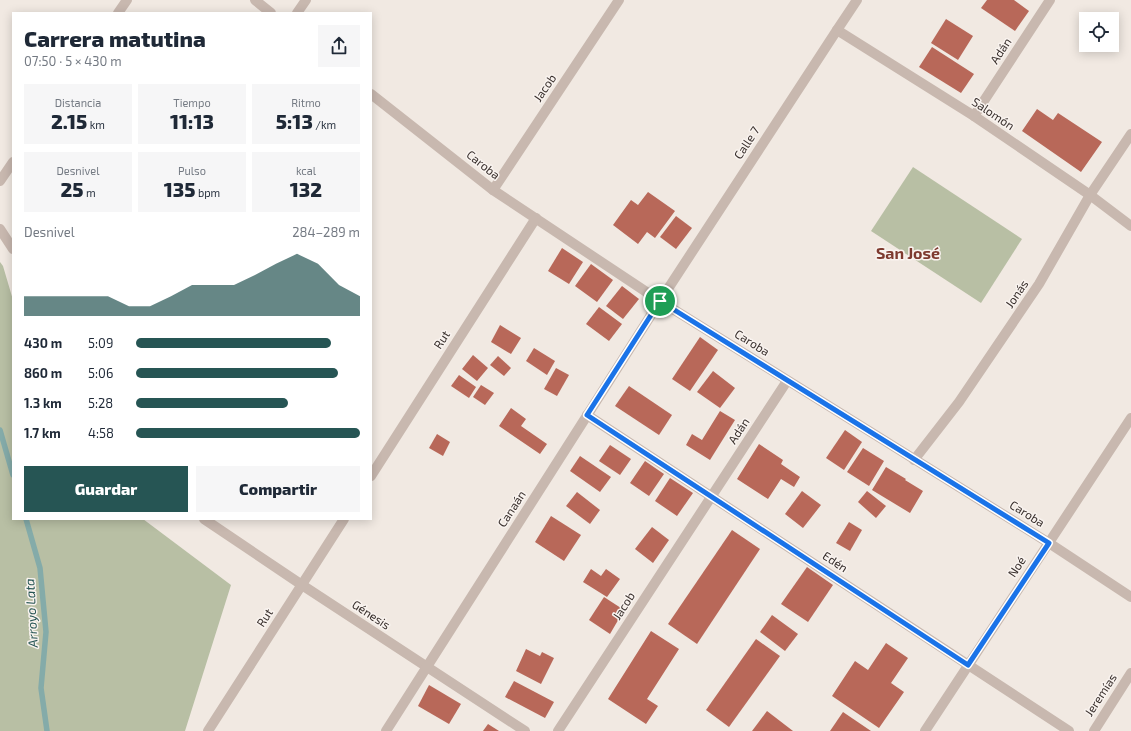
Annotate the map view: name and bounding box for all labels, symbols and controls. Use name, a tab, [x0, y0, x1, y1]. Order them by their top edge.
map controls	[1079, 12, 1119, 52]
button: locate	[1079, 12, 1119, 52]
text: Carrera matutina	[24, 25, 206, 51]
button: share	[318, 25, 360, 67]
street label: Adán	[987, 35, 1014, 66]
text: 07:50 · 5 × 430 m	[24, 53, 122, 69]
street label: Jacob	[530, 71, 558, 104]
street label: Salomón	[970, 94, 1017, 132]
text: Distancia	[55, 96, 101, 109]
text: Tiempo	[173, 96, 211, 109]
text: Ritmo	[291, 96, 321, 109]
text: 2.15	[51, 109, 87, 133]
text: 11:13	[170, 109, 214, 133]
text: 5:13	[276, 109, 313, 133]
text: km	[87, 118, 105, 131]
text: /km	[313, 118, 336, 131]
street label: Calle 7	[731, 124, 762, 161]
street label: Caroba	[464, 147, 503, 182]
text: Desnivel	[57, 164, 99, 177]
text: Pulso	[178, 164, 206, 177]
text: kcal	[296, 164, 316, 177]
text: 25	[60, 177, 83, 201]
text: 135	[164, 177, 195, 201]
text: 132	[290, 177, 322, 201]
text: m	[83, 186, 96, 199]
text: bpm	[195, 186, 220, 199]
text: Desnivel	[24, 224, 75, 240]
text: 284–289 m	[292, 224, 360, 240]
district label: San José	[876, 243, 940, 262]
street label: Jonás	[1002, 277, 1031, 310]
pin	[643, 284, 677, 318]
icon: arrive	[649, 290, 671, 312]
street label: Caroba	[733, 326, 772, 358]
street label: Rut	[430, 327, 452, 351]
text: 430 m	[24, 335, 62, 351]
text: 5:09	[88, 335, 113, 351]
text: 860 m	[24, 365, 62, 381]
text: 5:06	[88, 365, 113, 381]
text: 1.3 km	[24, 395, 62, 411]
text: 5:28	[88, 395, 113, 411]
street label: Adán	[725, 415, 752, 446]
text: 1.7 km	[24, 425, 61, 441]
text: 4:58	[88, 425, 114, 441]
button: Guardar	[24, 466, 188, 512]
button: Compartir	[196, 466, 360, 512]
street label: Canaán	[494, 488, 528, 529]
street label: Caroba	[1008, 497, 1047, 529]
street label: Edén	[820, 548, 851, 574]
street label: Noé	[1004, 554, 1028, 579]
water label: Arroyo Lata	[21, 578, 41, 649]
street label: Jacob	[609, 589, 637, 622]
street label: Génesis	[350, 597, 393, 632]
street label: Rut	[253, 605, 275, 629]
street label: Jeremías	[1081, 671, 1119, 718]

